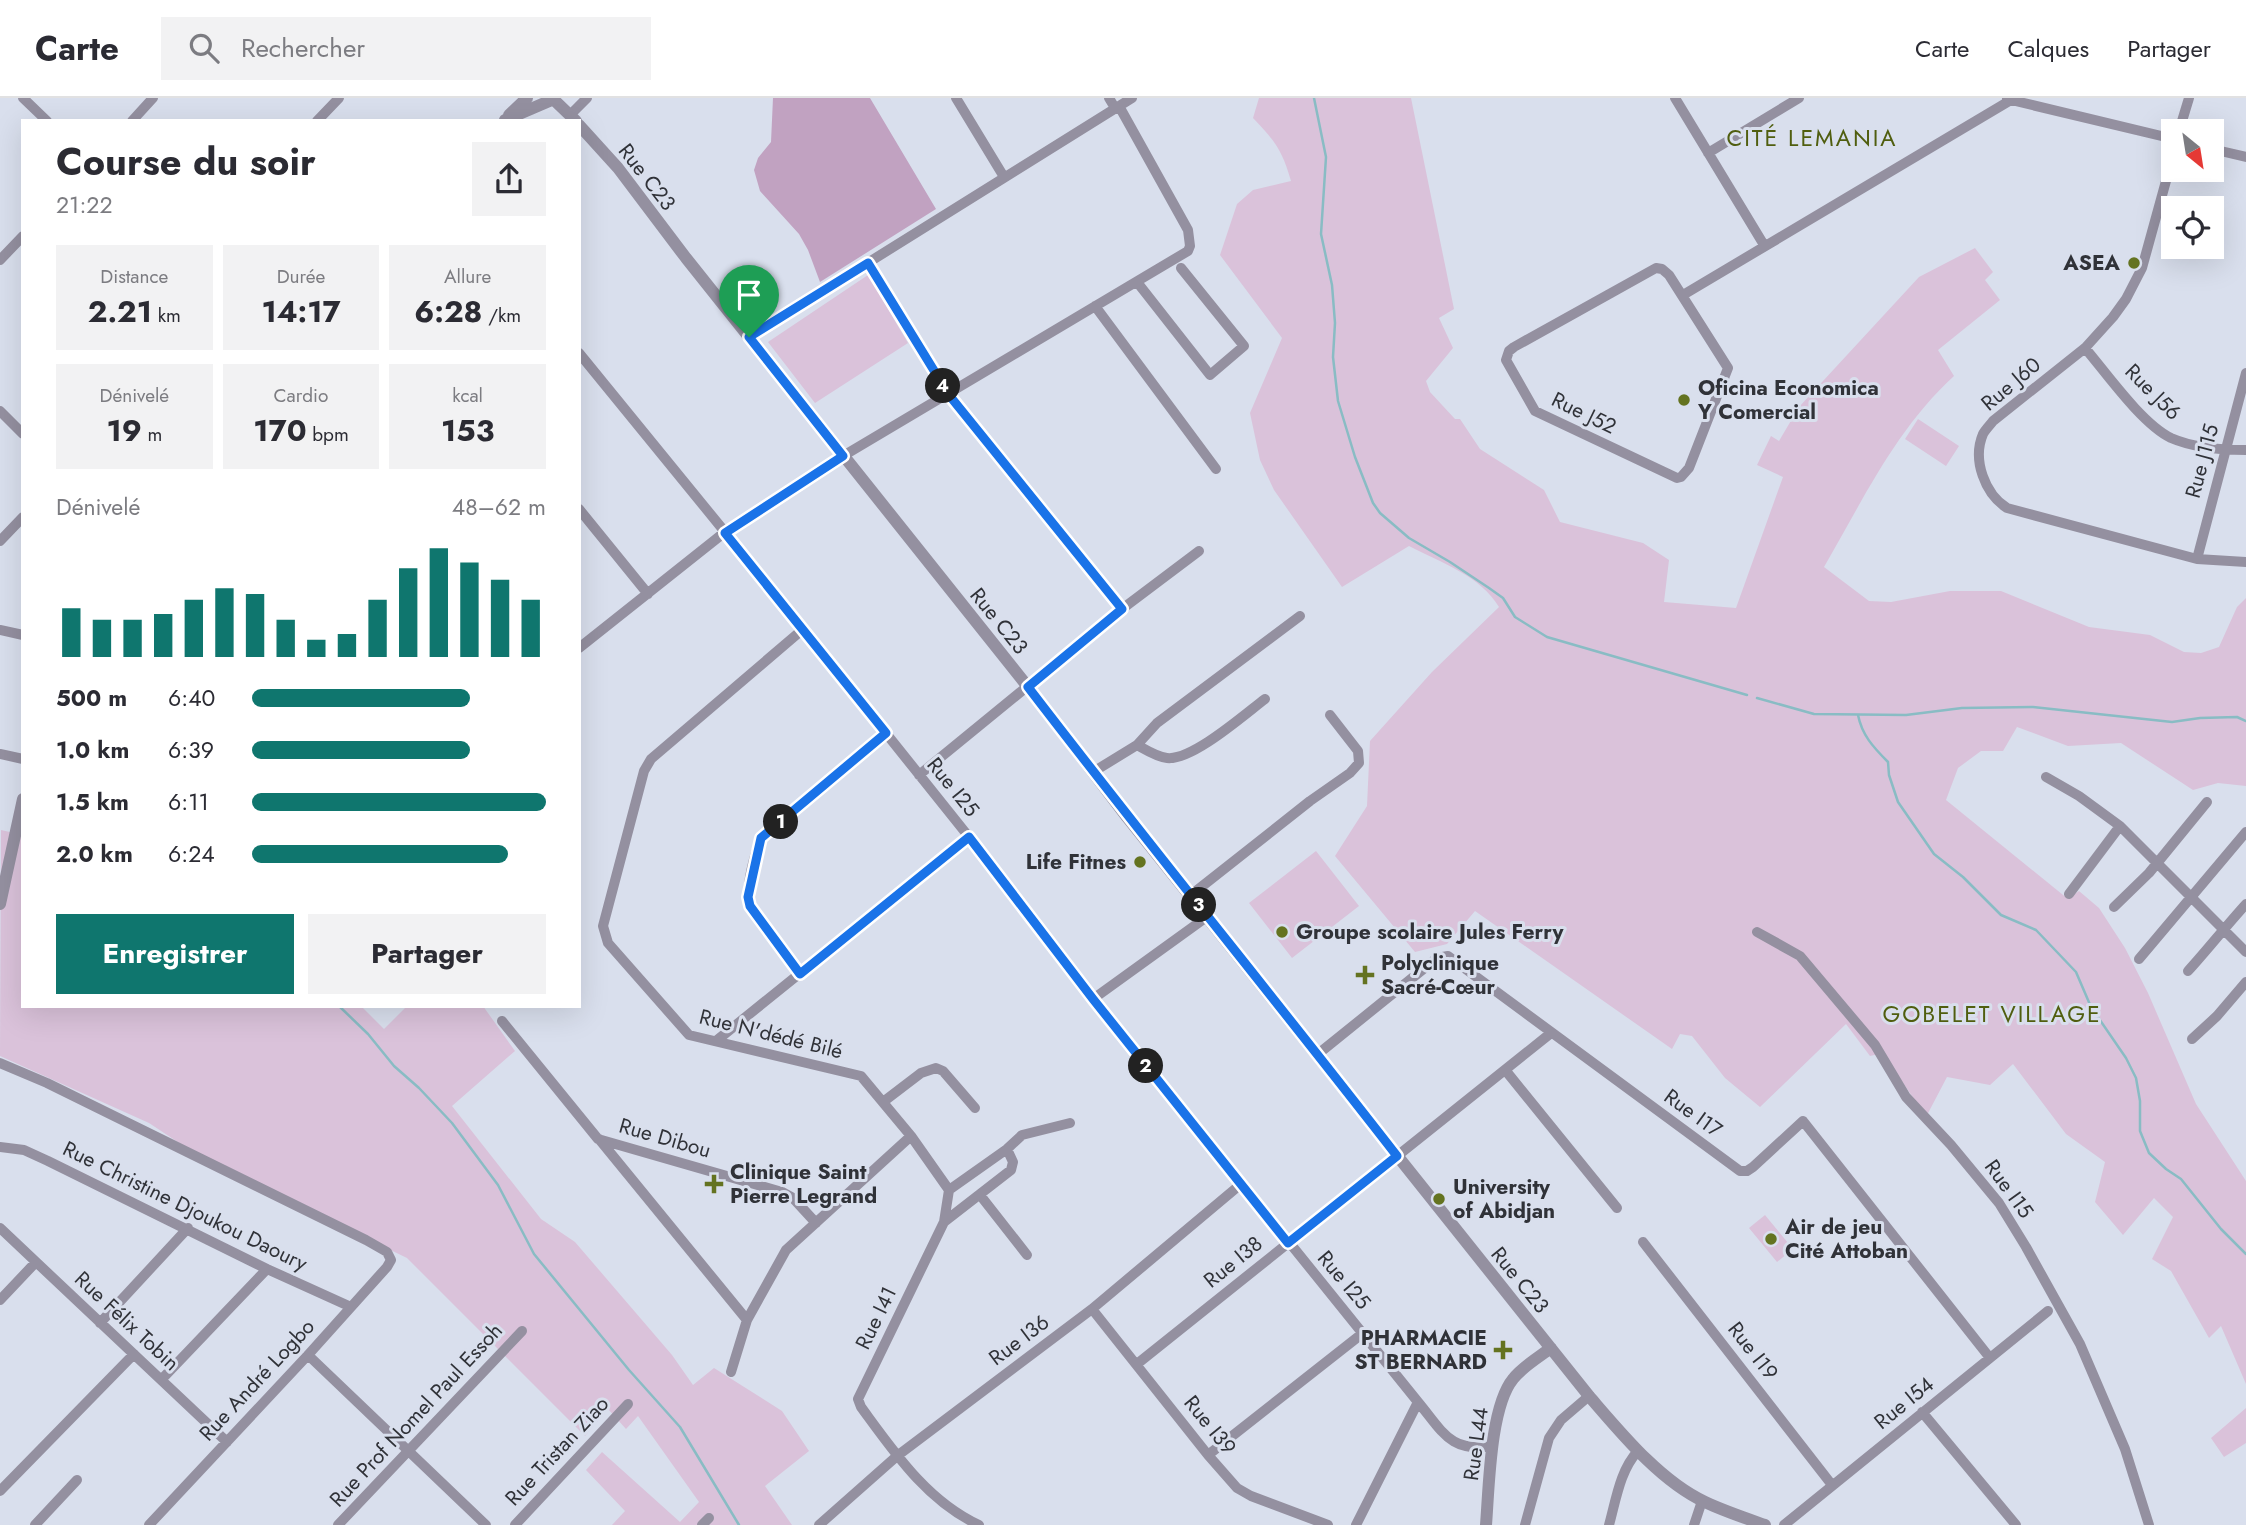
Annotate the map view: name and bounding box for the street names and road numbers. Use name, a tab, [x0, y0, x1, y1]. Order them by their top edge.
street label: Rue C23	[611, 137, 683, 217]
street label: Rue J60	[1975, 350, 2047, 418]
street label: Rue J56	[2118, 357, 2188, 427]
street label: Rue J52	[1547, 384, 1621, 442]
street label: Rue J115	[2178, 421, 2226, 501]
street label: Rue C23	[963, 581, 1035, 661]
street label: Rue I25	[920, 751, 986, 823]
street label: Rue N'dédé Bilé	[696, 1002, 846, 1066]
street label: Rue I17	[1658, 1082, 1728, 1144]
street label: Rue Dibou	[616, 1111, 714, 1165]
street label: Rue Christine Djoukou Daoury	[58, 1134, 313, 1279]
street label: Rue I15	[1977, 1153, 2041, 1225]
street label: Rue I38	[1197, 1229, 1269, 1295]
street label: Rue C23	[1484, 1240, 1556, 1320]
street label: Rue I25	[1310, 1244, 1378, 1316]
street label: Rue Félix Tobin	[68, 1264, 186, 1378]
street label: Rue I41	[848, 1281, 904, 1355]
street label: Rue I36	[983, 1307, 1055, 1373]
street label: Rue André Logbo	[192, 1312, 322, 1448]
street label: Rue Prof Nomel Paul Essoh	[323, 1316, 509, 1514]
street label: Rue I19	[1721, 1316, 1785, 1386]
street label: Rue I54	[1868, 1370, 1940, 1436]
street label: Rue I39	[1177, 1389, 1243, 1461]
street label: Rue Tristan Ziao	[498, 1390, 616, 1512]
street label: Rue L44	[1456, 1405, 1496, 1483]

